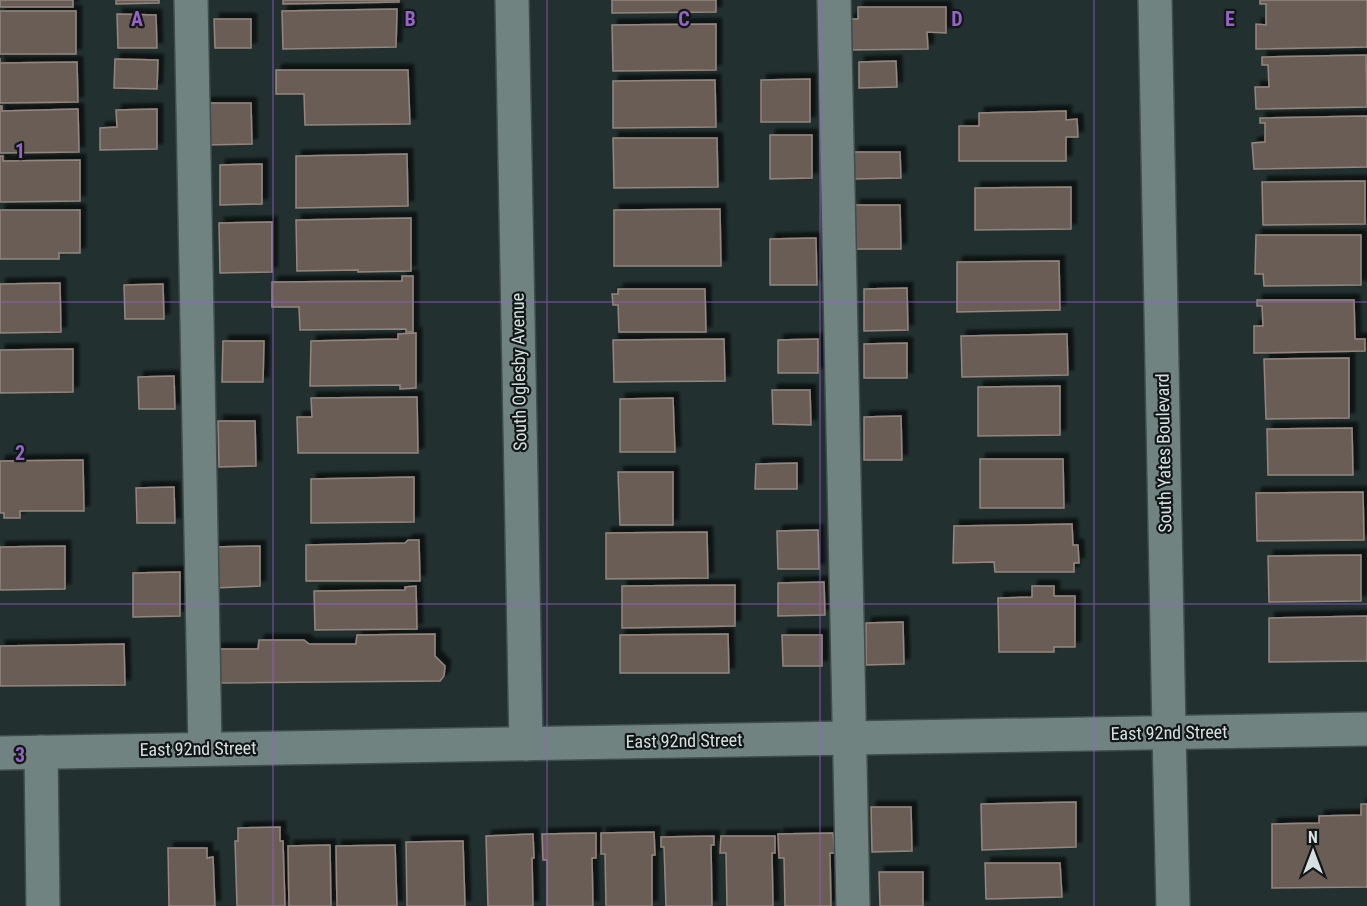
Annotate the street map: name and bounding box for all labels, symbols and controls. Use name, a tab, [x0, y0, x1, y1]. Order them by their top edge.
text: A	[131, 7, 143, 31]
text: B	[404, 7, 416, 31]
text: C	[678, 7, 690, 31]
text: D	[951, 7, 963, 31]
text: E	[1225, 7, 1235, 31]
text: 1	[15, 139, 25, 163]
street label: South Oglesby Avenue	[507, 293, 530, 451]
street label: South Yates Boulevard	[1152, 373, 1175, 533]
text: 2	[15, 441, 25, 465]
street label: East 92nd Street	[1110, 721, 1228, 744]
street label: East 92nd Street	[625, 729, 743, 752]
street label: East 92nd Street	[139, 737, 257, 760]
text: 3	[15, 743, 25, 767]
north arrow	[1283, 822, 1343, 882]
text: N	[1308, 828, 1318, 847]

